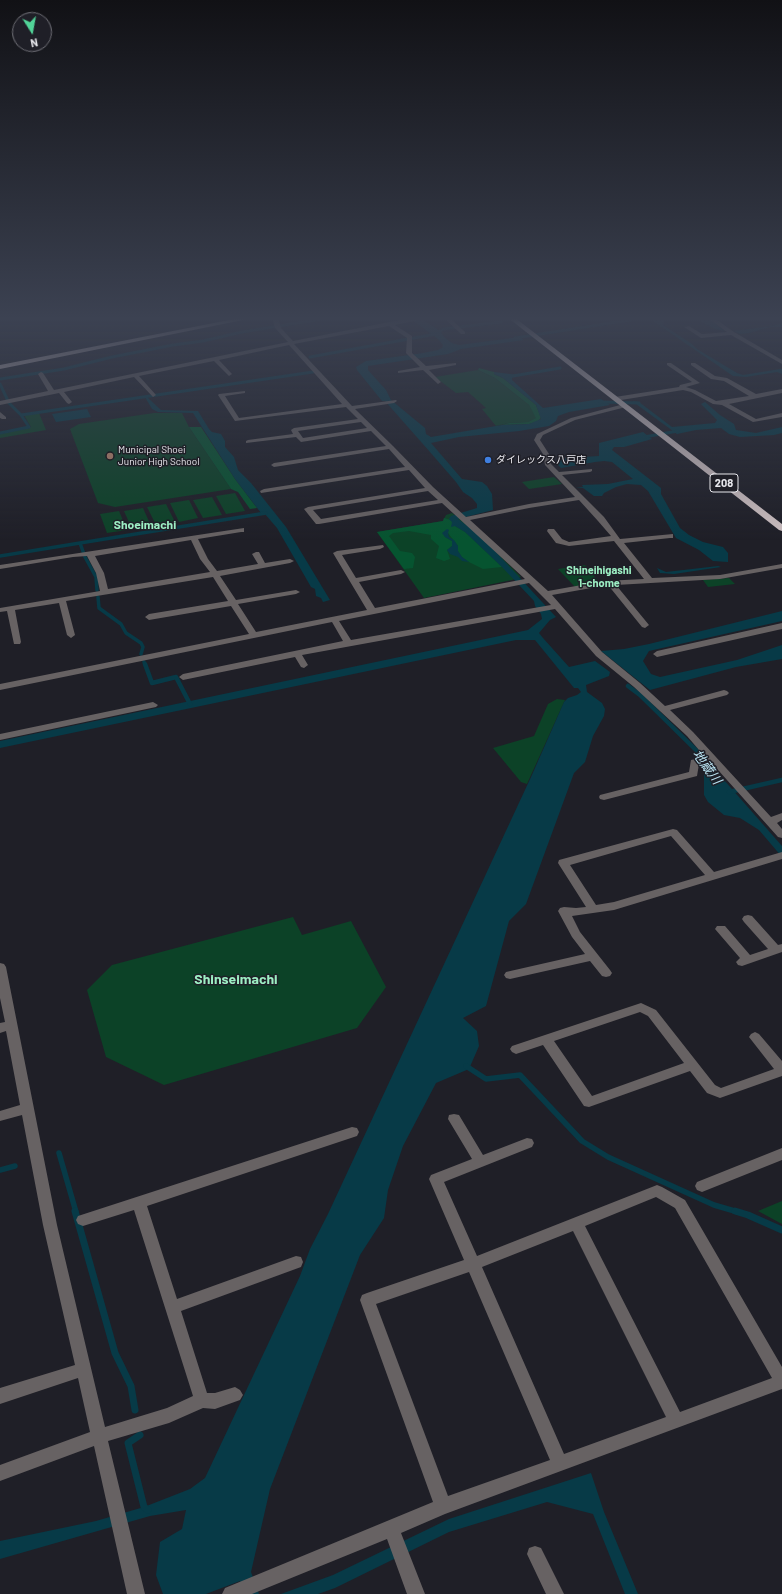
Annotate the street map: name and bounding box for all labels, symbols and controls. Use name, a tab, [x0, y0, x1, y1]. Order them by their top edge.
north arrow	[12, 12, 52, 52]
text: N	[29, 36, 39, 50]
place label: Municipal Shoei Junior High School	[118, 444, 200, 468]
marker: Municipal Shoei Junior High School	[105, 451, 115, 461]
place label: ダイレックス八戸店	[496, 454, 586, 466]
marker: ダイレックス八戸店	[483, 455, 493, 465]
road number: 208	[710, 474, 738, 492]
district label: Shoeimachi	[114, 518, 176, 532]
district label: Shineihigashi 1-chome	[566, 563, 632, 589]
water label: 地蔵川	[689, 747, 725, 787]
district label: Shinseimachi	[194, 971, 278, 987]

